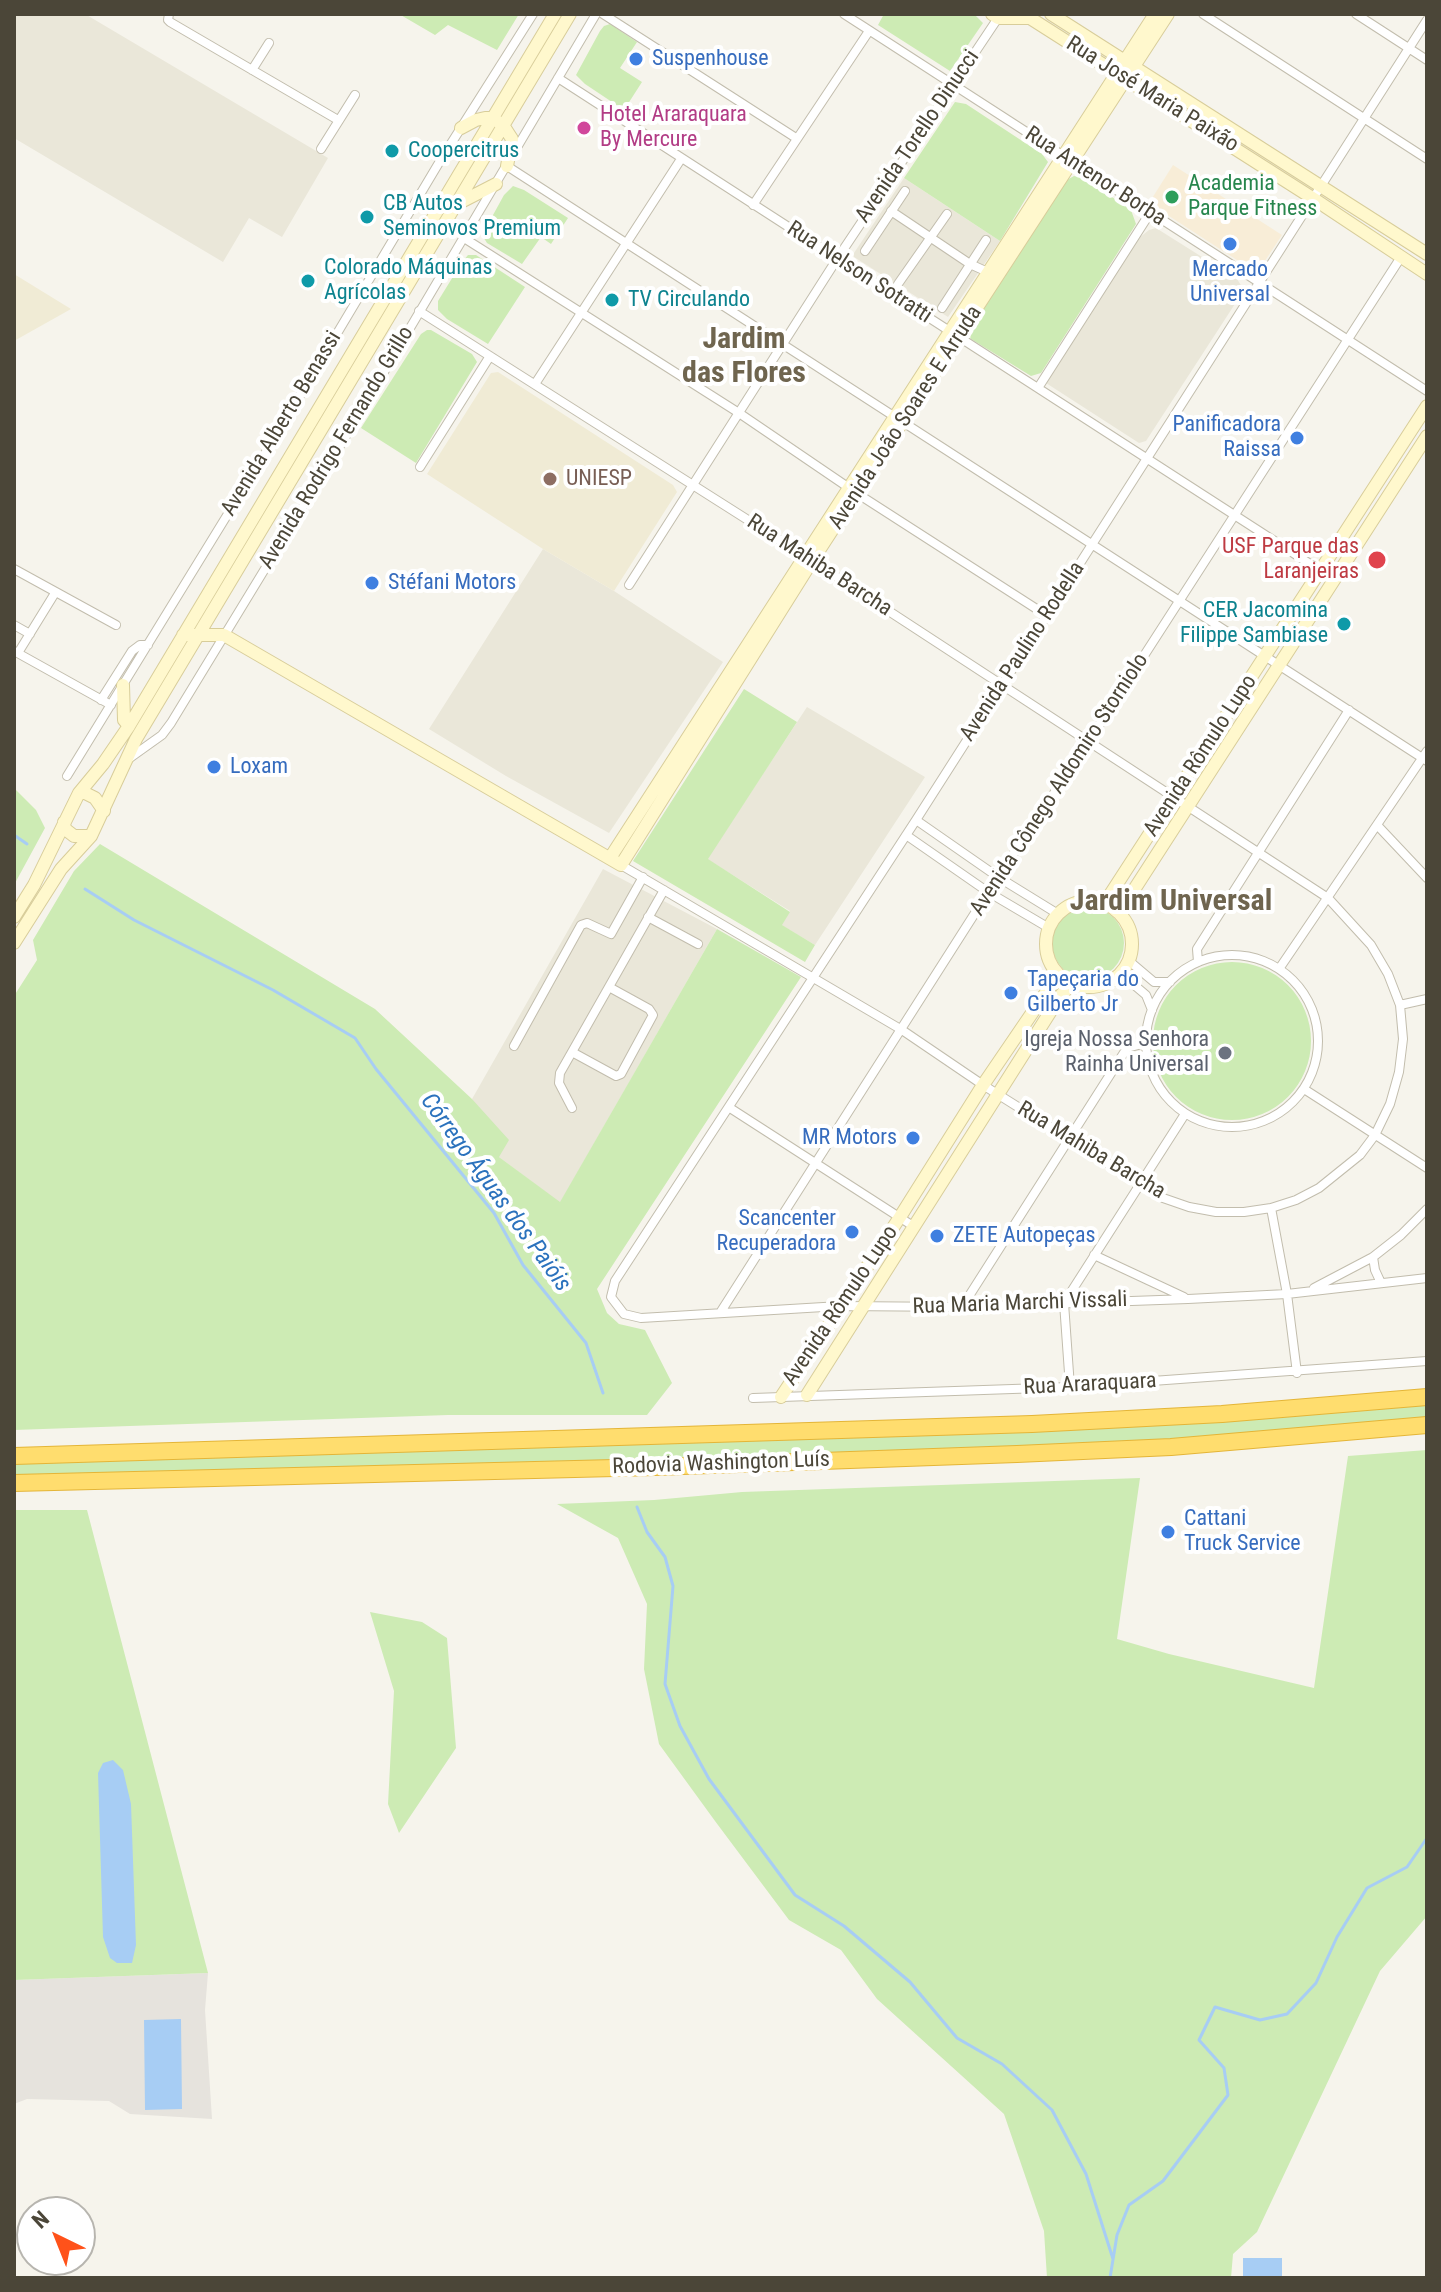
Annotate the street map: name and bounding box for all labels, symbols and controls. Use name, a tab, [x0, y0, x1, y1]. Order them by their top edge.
street label: Rua José Maria Paixão	[1061, 31, 1243, 159]
place label: Suspenhouse	[652, 46, 769, 72]
street label: Avenida Torello Dinucci	[850, 46, 986, 228]
marker: Suspenhouse	[627, 50, 645, 68]
place label: Hotel Araraquara By Mercure	[600, 102, 747, 154]
marker: Hotel Araraquara By Mercure	[575, 119, 593, 137]
street label: Rua Antenor Borba	[1020, 122, 1170, 232]
place label: Coopercitrus	[408, 138, 519, 164]
marker: Coopercitrus	[383, 142, 401, 160]
place label: Academia Parque Fitness	[1188, 171, 1317, 222]
marker: Academia Parque Fitness	[1163, 188, 1181, 206]
place label: CB Autos Seminovos Premium	[383, 191, 561, 242]
marker: CB Autos Seminovos Premium	[358, 208, 376, 226]
street label: Rua Nelson Sotratti	[782, 216, 936, 330]
marker: Mercado Universal	[1221, 235, 1239, 253]
place label: Colorado Máquinas Agrícolas	[324, 255, 493, 306]
place label: Mercado Universal	[1190, 257, 1270, 308]
marker: Colorado Máquinas Agrícolas	[299, 272, 317, 290]
place label: TV Circulando	[628, 287, 750, 313]
marker: TV Circulando	[603, 291, 621, 309]
street label: Avenida João Soares E Arruda	[824, 301, 988, 535]
street label: Avenida Rodrigo Fernando Grillo	[254, 322, 420, 574]
district label: Jardim das Flores	[682, 322, 806, 392]
street label: Avenida Alberto Benassi	[216, 327, 348, 521]
place label: Panificadora Raissa	[1172, 412, 1281, 464]
marker: Panificadora Raissa	[1288, 429, 1306, 447]
place label: UNIESP	[566, 466, 632, 492]
marker: UNIESP	[541, 470, 559, 488]
street label: Rua Mahiba Barcha	[742, 509, 896, 623]
place label: USF Parque das Laranjeiras	[1222, 534, 1359, 586]
marker: USF Parque das Laranjeiras	[1366, 549, 1388, 571]
street label: Avenida Paulino Rodella	[955, 557, 1091, 747]
place label: Stéfani Motors	[388, 570, 516, 596]
marker: Stéfani Motors	[363, 574, 381, 592]
place label: CER Jacomina Filippe Sambiase	[1180, 598, 1328, 650]
marker: CER Jacomina Filippe Sambiase	[1335, 615, 1353, 633]
street label: Avenida Cônego Aldomiro Storniolo	[965, 649, 1155, 921]
street label: Avenida Rômulo Lupo	[1139, 670, 1263, 842]
place label: Loxam	[230, 754, 288, 780]
marker: Loxam	[205, 758, 223, 776]
district label: Jardim Universal	[1070, 884, 1272, 920]
place label: Tapeçaria do Gilberto Jr	[1027, 967, 1139, 1018]
marker: Tapeçaria do Gilberto Jr	[1002, 984, 1020, 1002]
place label: Igreja Nossa Senhora Rainha Universal	[1024, 1027, 1209, 1078]
marker: Igreja Nossa Senhora Rainha Universal	[1216, 1044, 1234, 1062]
water label: Córrego Águas dos Paióis	[413, 1088, 577, 1298]
street label: Rua Mahiba Barcha	[1012, 1097, 1170, 1205]
place label: MR Motors	[802, 1125, 897, 1151]
marker: MR Motors	[904, 1129, 922, 1147]
place label: Scancenter Recuperadora	[716, 1206, 836, 1258]
street label: Avenida Rômulo Lupo	[778, 1221, 904, 1391]
marker: Scancenter Recuperadora	[843, 1223, 861, 1241]
place label: ZETE Autopeças	[953, 1223, 1096, 1249]
marker: ZETE Autopeças	[928, 1227, 946, 1245]
street label: Rua Maria Marchi Vissali	[912, 1287, 1128, 1321]
street label: Rua Araraquara	[1023, 1368, 1157, 1402]
street label: Rodovia Washington Luís	[612, 1447, 830, 1481]
place label: Cattani Truck Service	[1184, 1506, 1301, 1558]
marker: Cattani Truck Service	[1159, 1523, 1177, 1541]
north arrow	[16, 2196, 96, 2276]
text: N	[27, 2206, 54, 2233]

